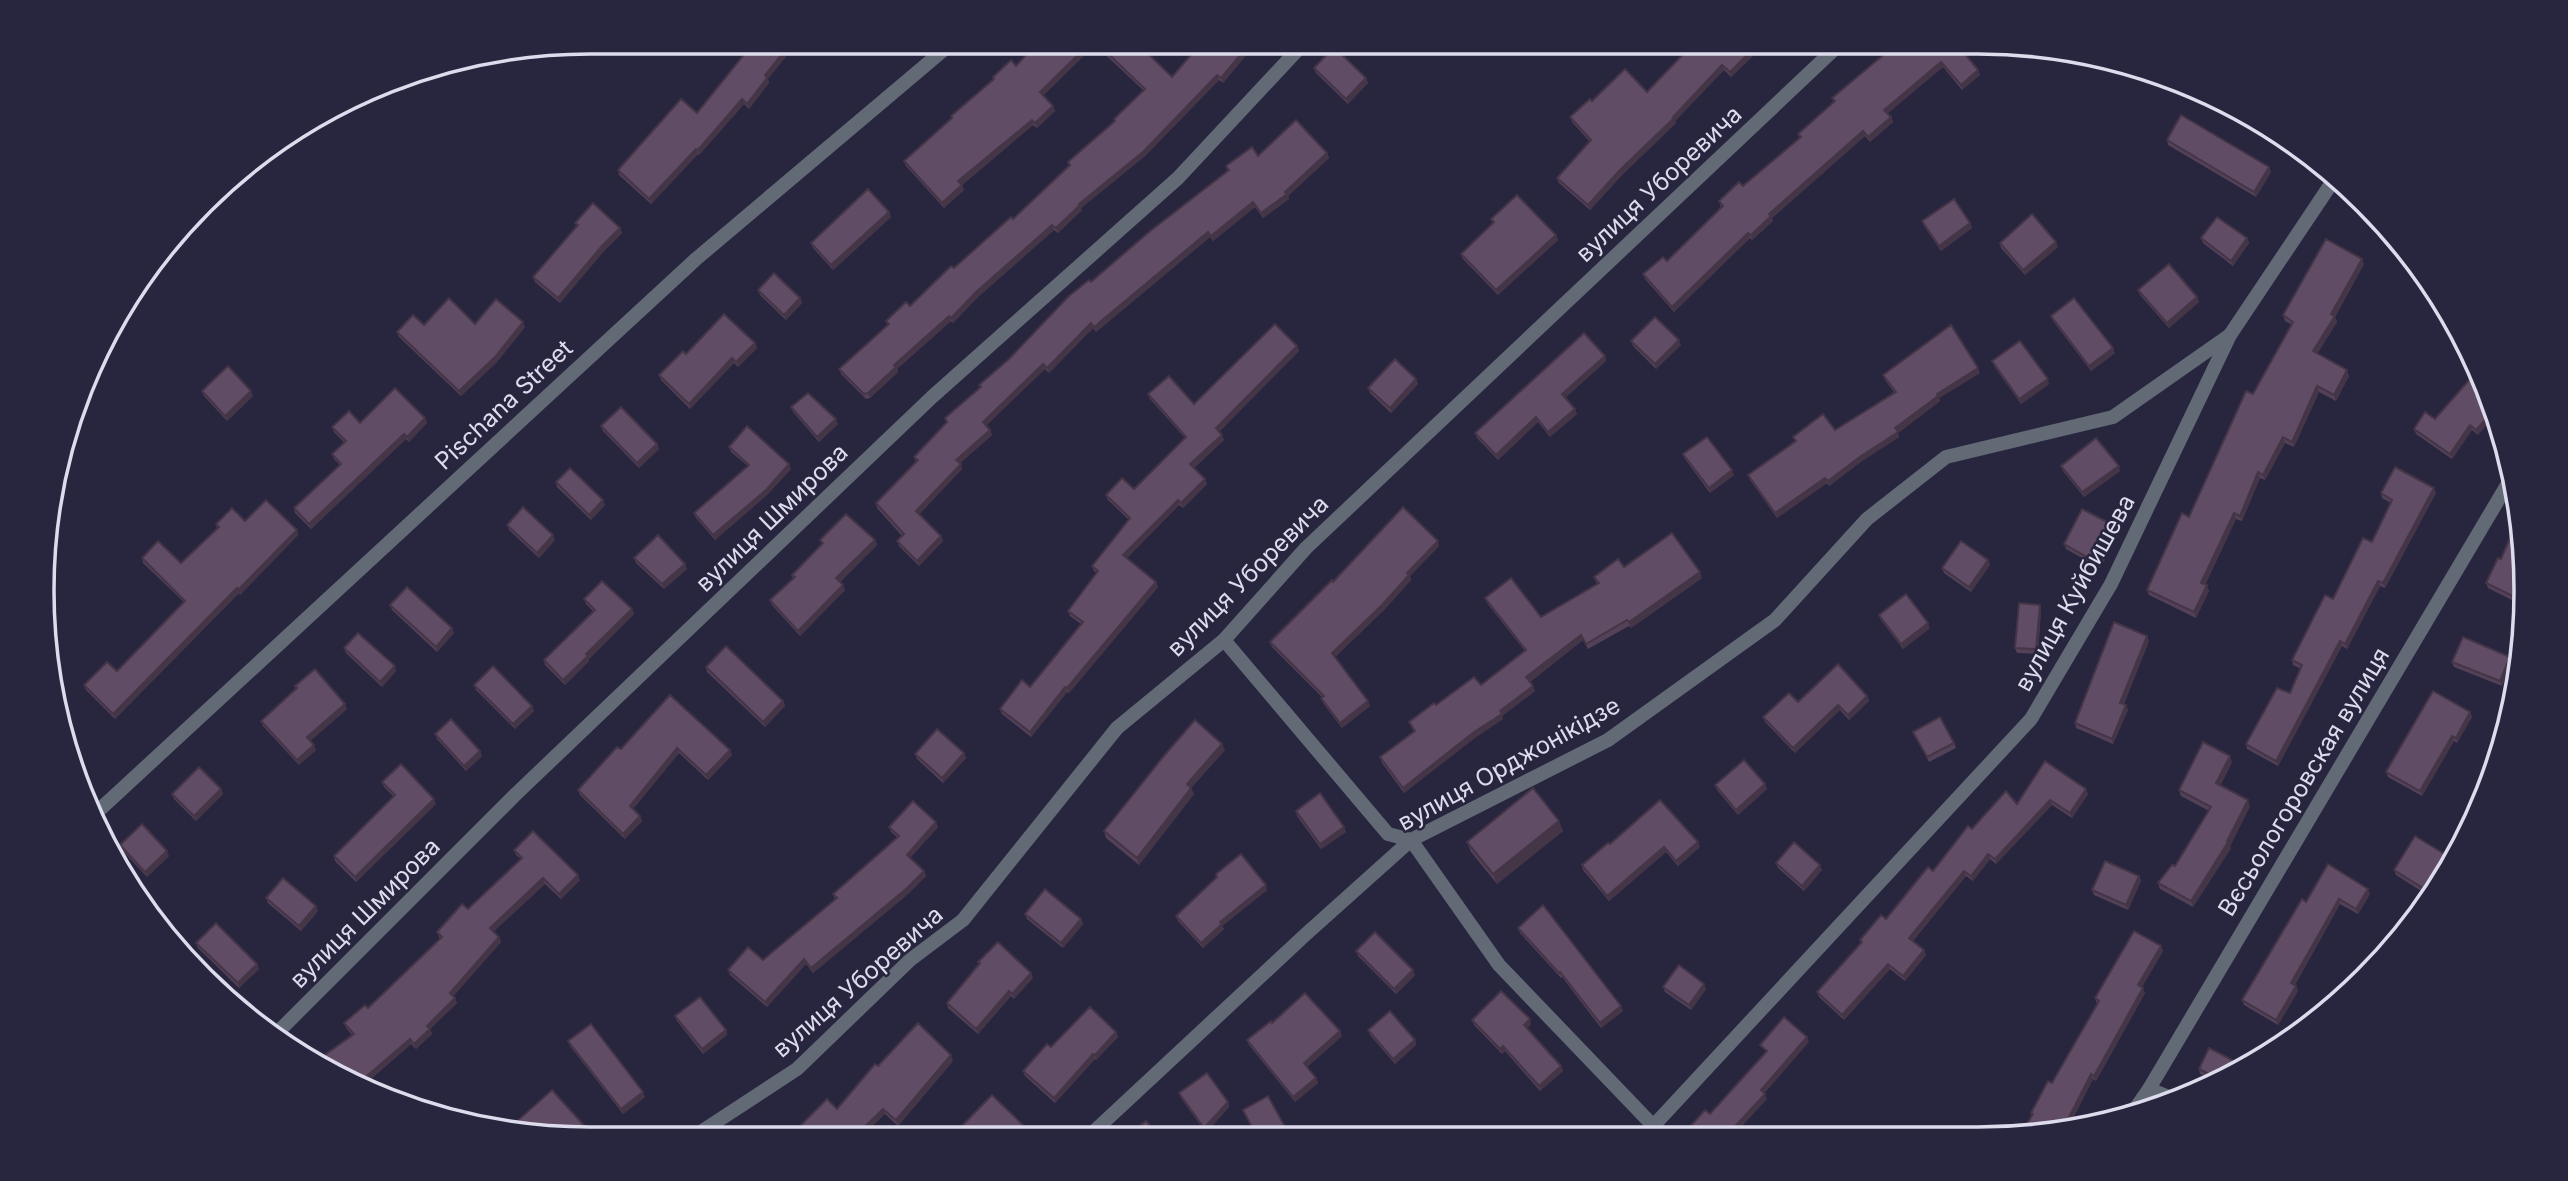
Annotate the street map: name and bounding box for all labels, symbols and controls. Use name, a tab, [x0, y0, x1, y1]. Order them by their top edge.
street label: вулиця Уборевича	[1570, 99, 1747, 268]
street label: Pischana Street	[429, 333, 578, 476]
street label: вулиця Шмирова	[690, 438, 854, 598]
street label: вулиця Уборевича	[1161, 489, 1334, 662]
street label: вулиця Куйбишева	[2008, 489, 2141, 696]
street label: Вєсьологоровская вулиця	[2212, 642, 2395, 921]
street label: вулиця Орджонікідзе	[1393, 690, 1625, 837]
street label: вулиця Шмирова	[284, 832, 446, 994]
street label: вулиця Уборевича	[767, 900, 949, 1063]

